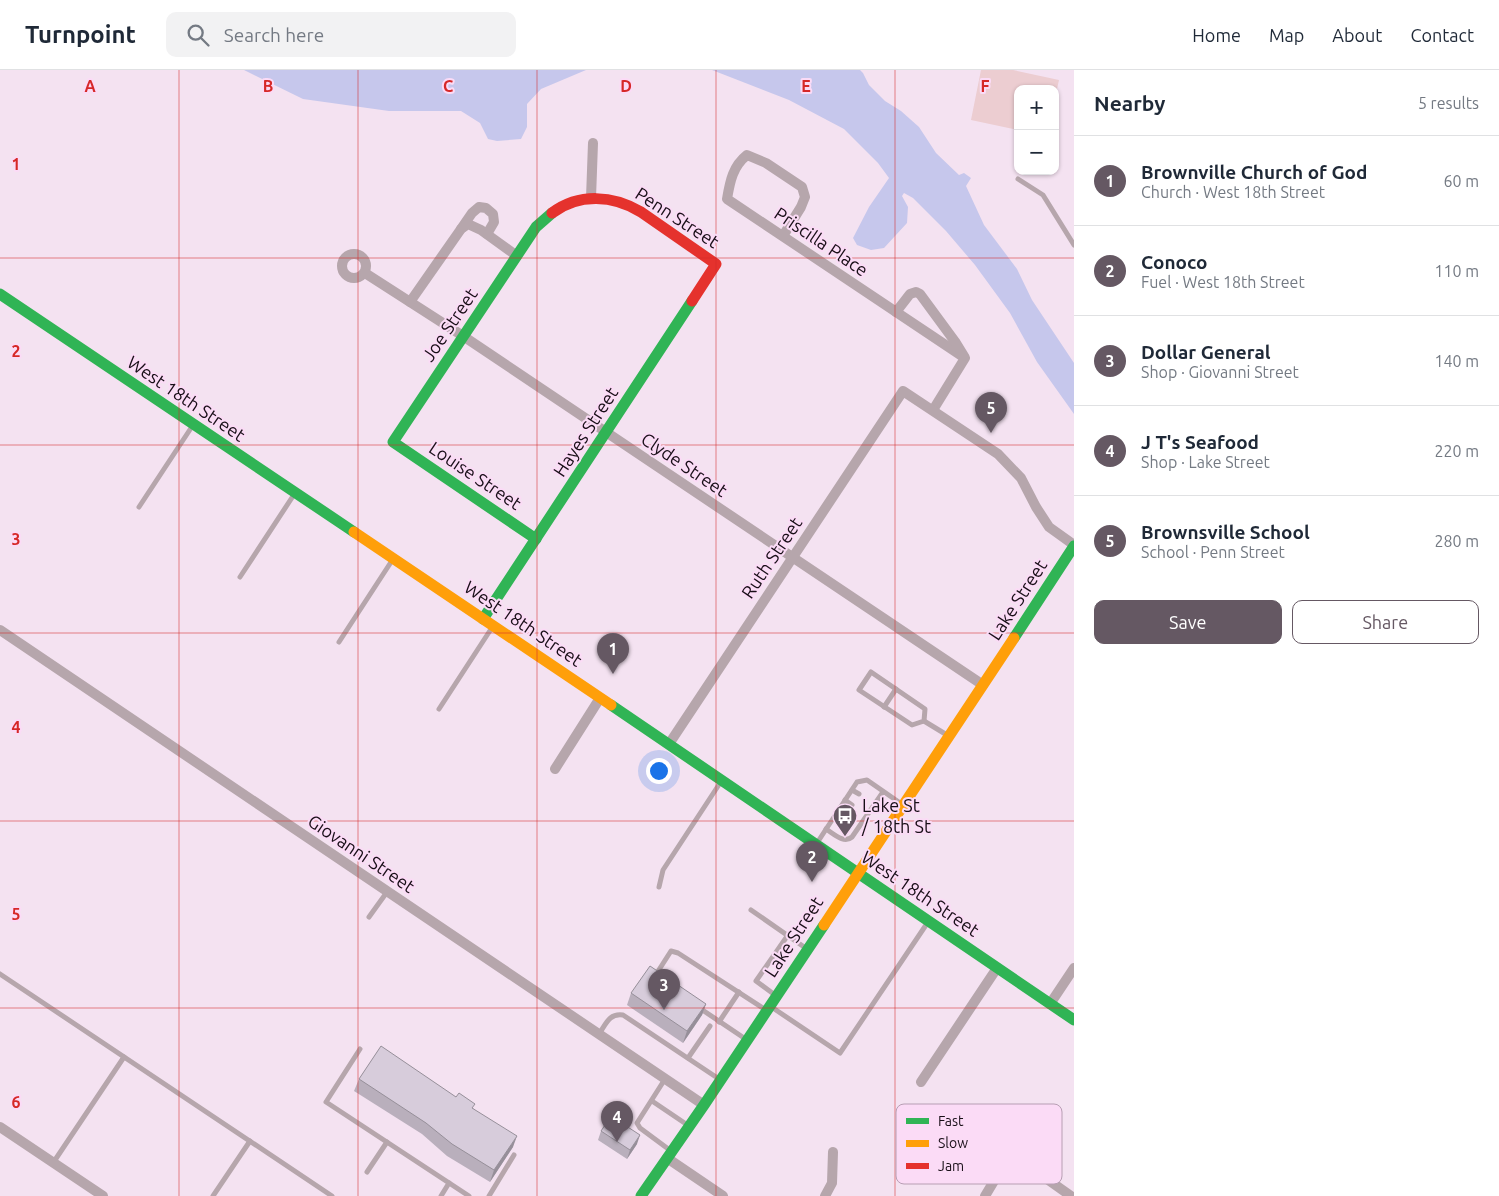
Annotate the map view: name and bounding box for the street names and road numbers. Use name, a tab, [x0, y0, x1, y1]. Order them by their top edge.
street label: Penn Street	[632, 183, 723, 251]
street label: Priscilla Place	[771, 203, 872, 280]
street label: Joe Street	[417, 284, 481, 365]
street label: West 18th Street	[124, 351, 249, 445]
street label: Hayes Street	[549, 383, 621, 480]
street label: Clyde Street	[638, 428, 731, 500]
street label: Louise Street	[426, 437, 525, 513]
street label: Ruth Street	[737, 513, 806, 602]
street label: Lake Street	[984, 556, 1050, 643]
street label: West 18th Street	[461, 576, 586, 670]
street label: Giovanni Street	[305, 810, 419, 896]
street label: West 18th Street	[858, 846, 983, 940]
street label: Lake Street	[760, 893, 826, 980]

